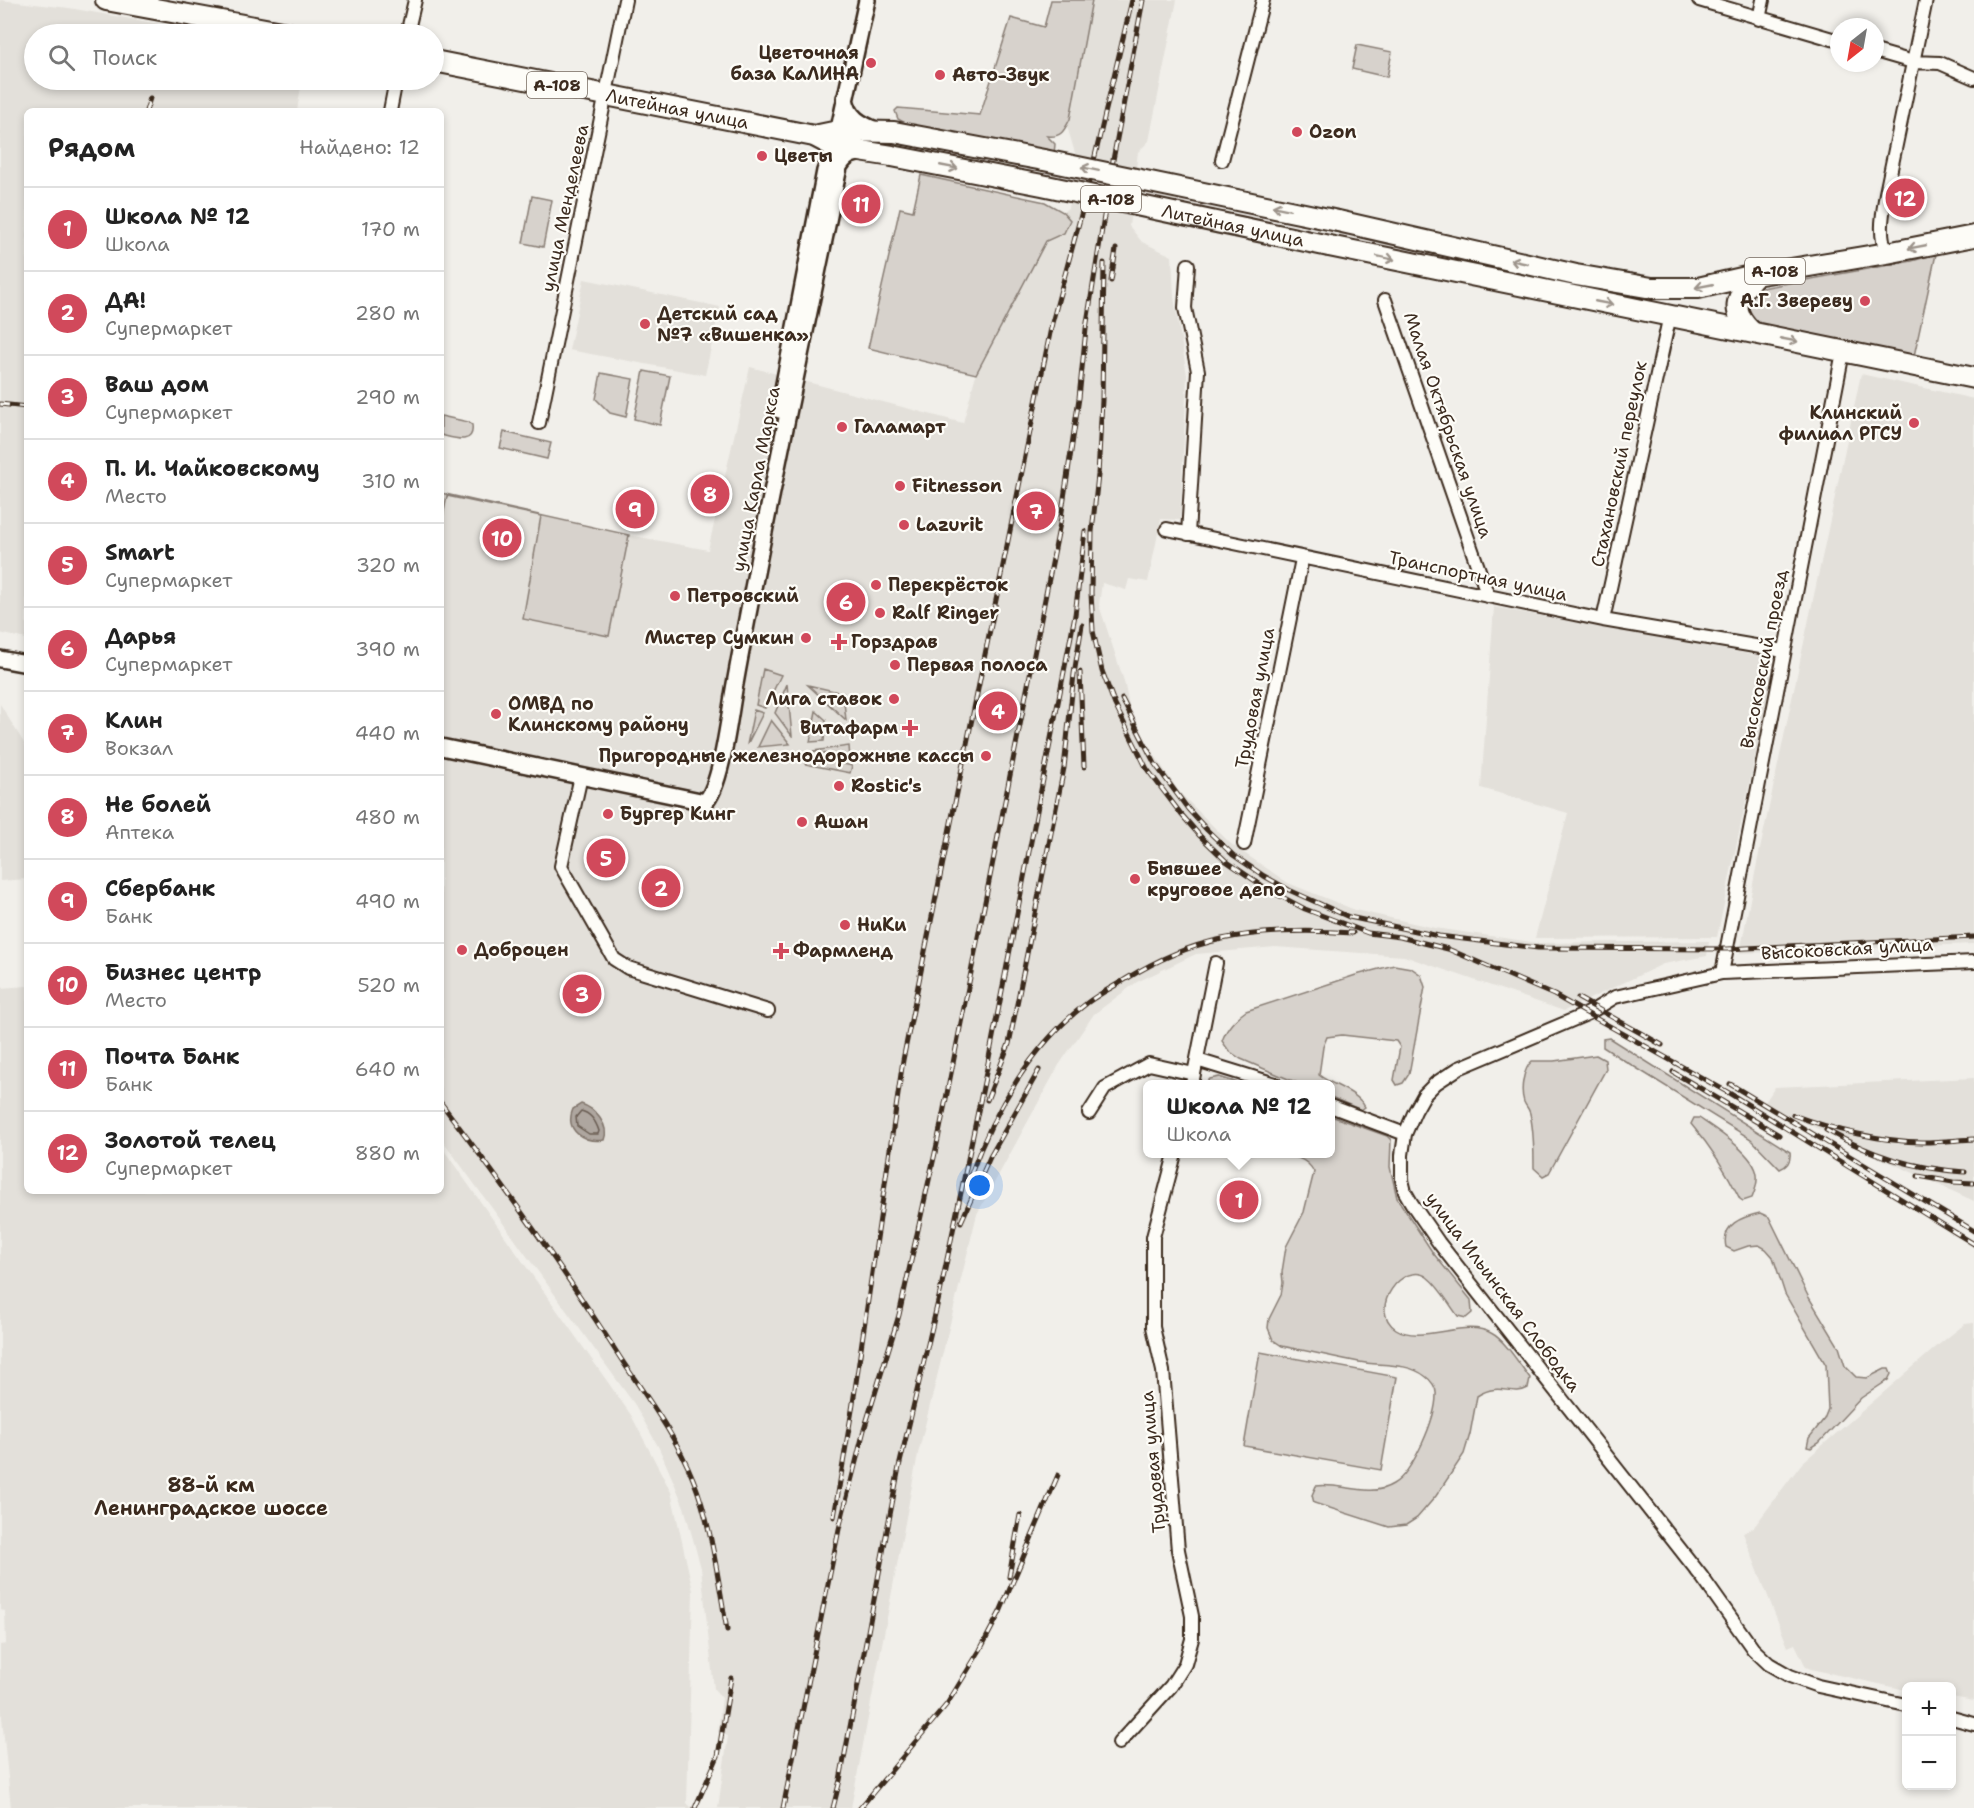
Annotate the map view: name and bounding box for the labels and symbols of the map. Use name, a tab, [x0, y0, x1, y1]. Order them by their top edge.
north arrow	[1830, 18, 1884, 72]
place label: Цветочная база КаЛИНА	[731, 41, 859, 86]
marker: Цветочная база КаЛИНА	[864, 56, 878, 70]
place label: Авто-Звук	[952, 63, 1050, 87]
marker: Авто-Звук	[933, 68, 947, 82]
road number: А-108	[527, 72, 587, 98]
street label: Литейная улица	[604, 83, 751, 135]
place label: Ozon	[1309, 120, 1356, 144]
street label: улица Менделеева	[536, 122, 594, 294]
marker: Ozon	[1290, 125, 1304, 139]
place label: Цветы	[774, 144, 833, 168]
marker: Цветы	[755, 149, 769, 163]
one-way arrow	[939, 162, 959, 173]
one-way arrow	[1080, 163, 1100, 174]
pin: 12	[1886, 176, 1924, 220]
pin: 11	[842, 182, 880, 226]
road number: А-108	[1081, 186, 1141, 212]
street label: Литейная улица	[1159, 199, 1306, 252]
one-way arrow	[1271, 202, 1290, 214]
one-way arrow	[1907, 242, 1927, 253]
one-way arrow	[1376, 252, 1395, 264]
one-way arrow	[1510, 255, 1529, 267]
road number: А-108	[1745, 258, 1805, 284]
one-way arrow	[1695, 281, 1715, 292]
place label: А.Г. Звереву	[1740, 289, 1853, 313]
marker: А.Г. Звереву	[1858, 294, 1872, 308]
one-way arrow	[1594, 298, 1614, 309]
place label: Детский сад №7 «Вишенка»	[657, 302, 809, 347]
street label: Малая Октябрьская улица	[1398, 309, 1498, 541]
marker: Детский сад №7 «Вишенка»	[638, 317, 652, 331]
one-way arrow	[1779, 335, 1798, 347]
street label: Стахановский переулок	[1585, 358, 1653, 569]
street label: улица Карла Маркса	[726, 384, 786, 574]
place label: Клинский филиал РГСУ	[1779, 401, 1903, 446]
place label: Галамарт	[854, 415, 946, 439]
marker: Клинский филиал РГСУ	[1907, 416, 1921, 430]
marker: Галамарт	[835, 420, 849, 434]
pin: 8	[690, 472, 730, 516]
place label: Fitnesson	[912, 474, 1002, 498]
marker: Fitnesson	[893, 479, 907, 493]
pin: 9	[616, 486, 654, 532]
pin: 7	[1016, 488, 1056, 534]
place label: Lazurit	[916, 513, 984, 537]
pin: 10	[482, 516, 522, 560]
marker: Lazurit	[897, 518, 911, 532]
street label: Транспортная улица	[1387, 545, 1569, 607]
street label: Высоковский проезд	[1735, 567, 1793, 751]
place label: Перекрёсток	[888, 573, 1008, 597]
marker: Перекрёсток	[869, 578, 883, 592]
pin: 6	[826, 580, 866, 624]
place label: Петровский	[687, 584, 799, 608]
marker: Петровский	[668, 589, 682, 603]
place label: Ralf Ringer	[892, 601, 999, 625]
marker: Ralf Ringer	[873, 606, 887, 620]
place label: Мистер Сумкин	[645, 626, 794, 650]
street label: Трудовая улица	[1230, 626, 1280, 770]
place label: Горздрав	[851, 630, 938, 654]
marker: Мистер Сумкин	[799, 631, 813, 645]
marker: Горздрав	[832, 635, 846, 649]
place label: Первая полоса	[907, 653, 1048, 677]
marker: Первая полоса	[888, 658, 902, 672]
place label: Лига ставок	[766, 687, 882, 711]
pin: 4	[978, 688, 1018, 734]
place label: ОМВД по Клинскому району	[508, 692, 689, 737]
marker: Лига ставок	[887, 692, 901, 706]
marker: ОМВД по Клинскому району	[489, 707, 503, 721]
place label: Витафарм	[800, 716, 898, 740]
marker: Витафарм	[903, 721, 917, 735]
place label: Пригородные железнодорожные кассы	[599, 744, 974, 768]
marker: Пригородные железнодорожные кассы	[979, 749, 993, 763]
place label: Rostic's	[851, 774, 922, 798]
marker: Rostic's	[832, 779, 846, 793]
place label: Бургер Кинг	[620, 802, 736, 826]
marker: Бургер Кинг	[601, 807, 615, 821]
place label: Ашан	[814, 810, 868, 834]
marker: Ашан	[795, 815, 809, 829]
pin: 5	[586, 836, 626, 880]
place label: Бывшее круговое депо	[1147, 857, 1285, 902]
pin: 2	[642, 866, 680, 910]
marker: Бывшее круговое депо	[1128, 872, 1142, 886]
place label: НиКи	[857, 913, 907, 937]
marker: НиКи	[838, 918, 852, 932]
street label: Высоковская улица	[1760, 933, 1934, 965]
place label: Доброцен	[474, 938, 569, 962]
place label: Фармленд	[793, 939, 894, 963]
marker: Доброцен	[455, 943, 469, 957]
marker: Фармленд	[774, 944, 788, 958]
pin: 3	[562, 972, 602, 1016]
your location	[965, 1171, 994, 1200]
pin: 1	[1220, 1178, 1258, 1222]
street label: улица Ильинская Слободка	[1420, 1187, 1586, 1397]
street label: Трудовая улица	[1135, 1390, 1171, 1534]
district label: 88-й км Ленинградское шоссе	[94, 1472, 328, 1521]

